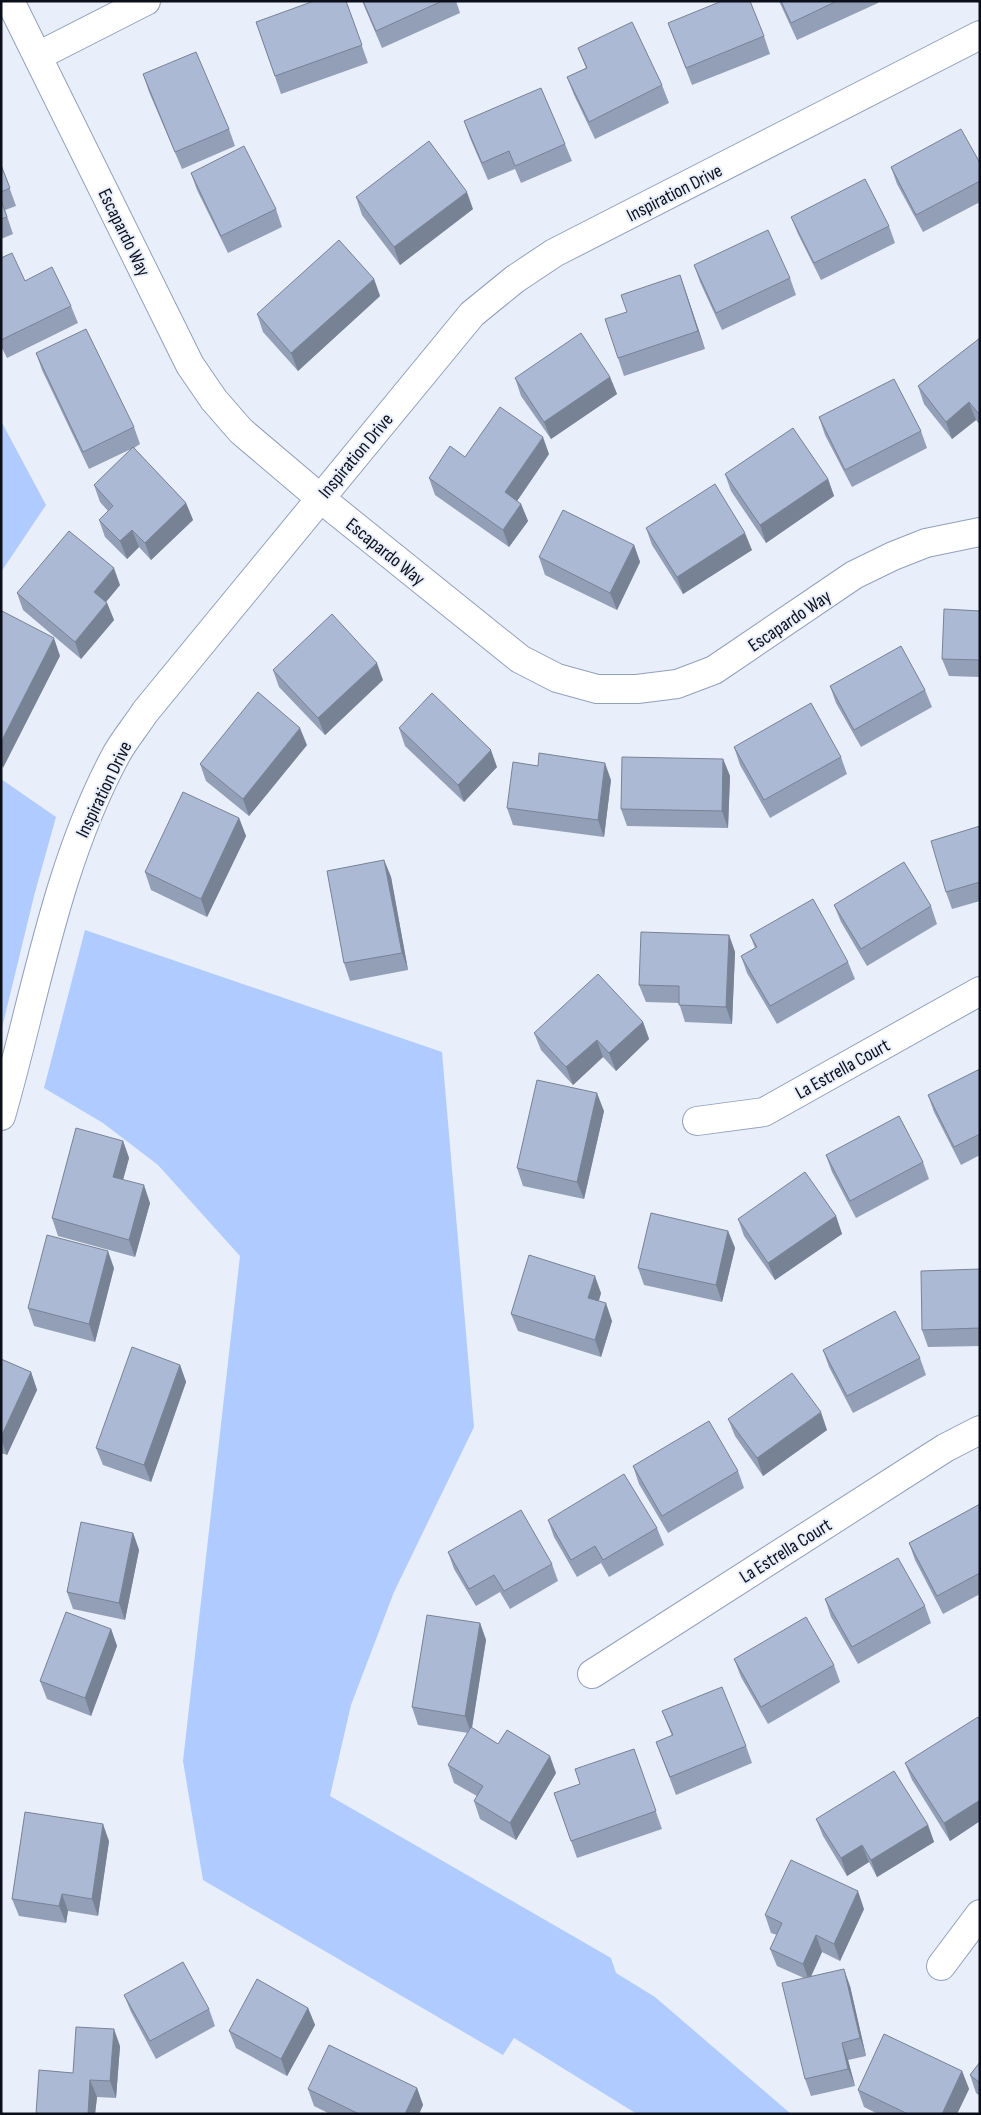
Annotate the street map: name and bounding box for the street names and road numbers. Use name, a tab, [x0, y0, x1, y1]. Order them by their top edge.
street label: Inspiration Drive	[623, 159, 726, 227]
street label: Escapardo Way	[93, 185, 155, 281]
street label: Inspiration Drive	[314, 409, 398, 503]
street label: Escapardo Way	[341, 513, 430, 591]
street label: Escapardo Way	[744, 585, 836, 657]
street label: Inspiration Drive	[71, 738, 138, 842]
street label: La Estrella Court	[792, 1034, 894, 1105]
street label: La Estrella Court	[735, 1514, 836, 1589]

